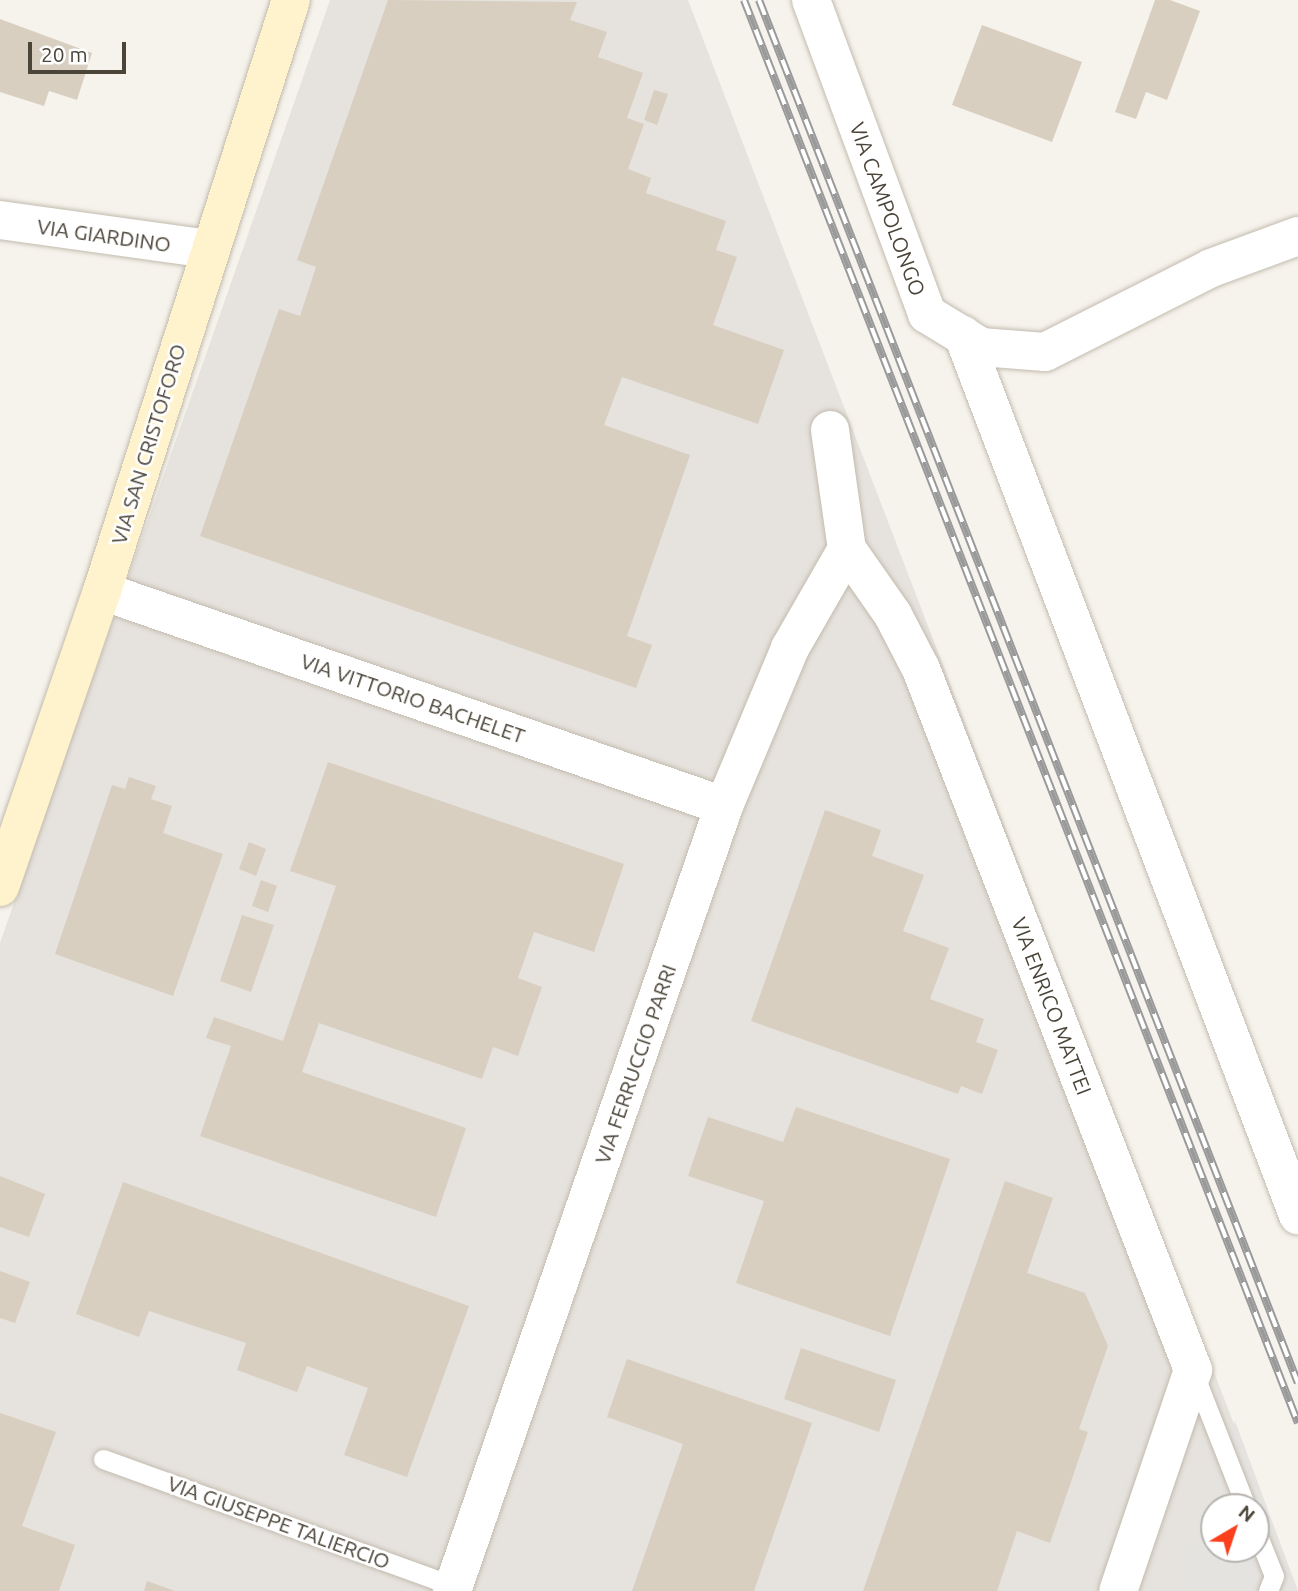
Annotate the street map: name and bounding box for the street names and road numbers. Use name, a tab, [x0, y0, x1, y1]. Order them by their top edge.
street label: VIA CAMPOLONGO	[845, 119, 931, 299]
street label: VIA GIARDINO	[36, 213, 172, 257]
street label: VIA SAN CRISTOFORO	[106, 341, 190, 547]
street label: VIA VITTORIO BACHELET	[298, 648, 528, 748]
street label: VIA ENRICO MATTEI	[1007, 914, 1097, 1098]
street label: VIA FERRUCCIO PARRI	[589, 961, 681, 1167]
street label: VIA GIUSEPPE TALIERCIO	[164, 1470, 394, 1574]

